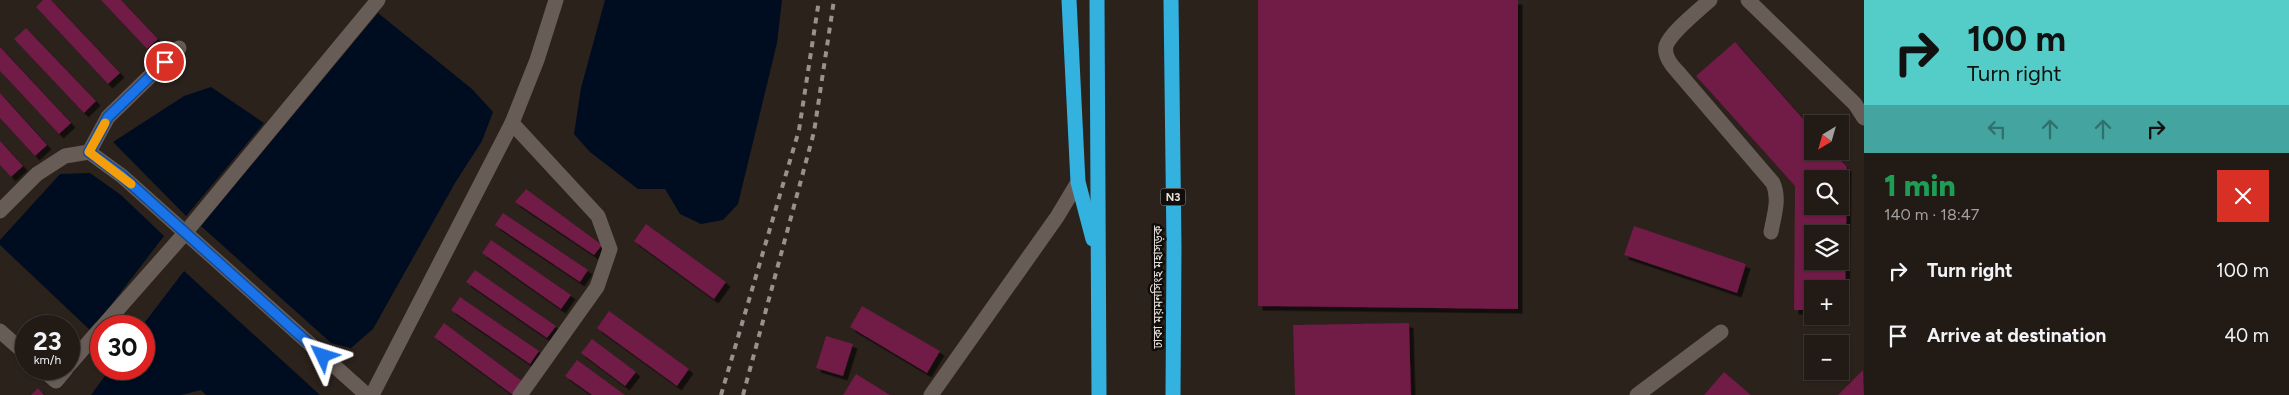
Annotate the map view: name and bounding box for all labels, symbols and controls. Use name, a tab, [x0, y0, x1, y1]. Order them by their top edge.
text: 100 m	[1967, 18, 2066, 60]
icon: right	[1884, 20, 1949, 85]
pin	[144, 41, 186, 83]
icon: arrive	[151, 48, 179, 76]
text: Turn right	[1967, 60, 2062, 87]
north arrow	[1804, 115, 1849, 160]
map controls	[1804, 115, 1849, 380]
icon: left	[1983, 115, 2011, 143]
icon: ahead	[2036, 115, 2064, 143]
icon: ahead	[2089, 115, 2117, 143]
icon: right	[2142, 115, 2170, 143]
text: 1 min	[1884, 167, 1956, 204]
button: search	[1804, 170, 1849, 215]
button: close	[2217, 170, 2269, 222]
road number: N3	[1160, 188, 1186, 206]
text: 140 m · 18:47	[1884, 205, 1979, 224]
street label: ঢাকা ময়মনসিংহ মহাসড়ক	[1150, 225, 1165, 349]
button: layers	[1804, 225, 1849, 270]
icon: right	[1884, 257, 1912, 285]
text: Turn right	[1927, 259, 2013, 282]
text: 100 m	[2216, 259, 2269, 282]
button: +	[1804, 280, 1849, 325]
speed limit sign: 30	[90, 315, 155, 380]
icon: arrive	[1884, 322, 1912, 350]
text: Arrive at destination	[1927, 324, 2106, 347]
text: 40 m	[2224, 324, 2269, 347]
text: 23	[33, 326, 62, 356]
position arrow	[296, 329, 348, 381]
button: −	[1804, 335, 1849, 380]
text: km/h	[34, 353, 61, 367]

